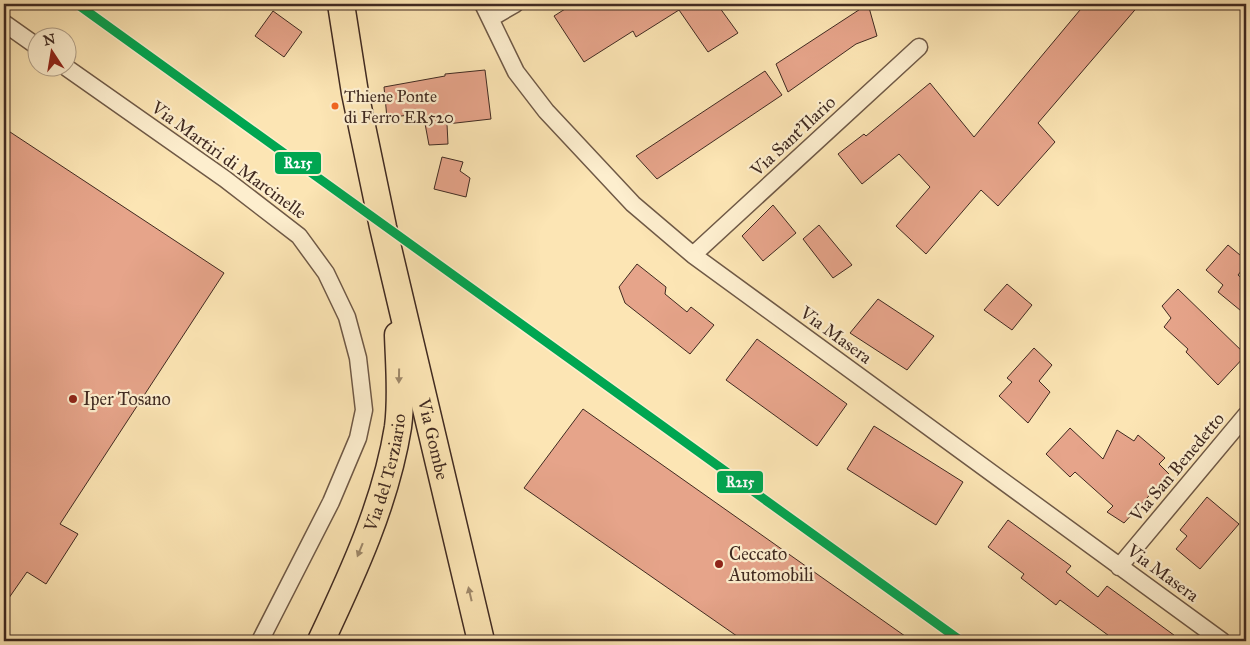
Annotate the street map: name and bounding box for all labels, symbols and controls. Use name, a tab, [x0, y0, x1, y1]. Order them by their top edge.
north arrow	[28, 28, 78, 78]
text: N	[42, 30, 57, 49]
place label: Thiene Ponte di Ferro ER520	[344, 86, 454, 128]
street label: Via Sant'Ilario	[745, 91, 840, 182]
street label: Via Martiri di Marcinelle	[146, 96, 311, 224]
marker: Thiene Ponte di Ferro ER520	[330, 101, 340, 111]
line badge: R215	[274, 151, 322, 175]
text: R215	[284, 155, 313, 172]
street label: Via Masera	[795, 301, 877, 369]
one-way arrow	[395, 368, 403, 384]
place label: Iper Tosano	[83, 388, 171, 410]
marker: Iper Tosano	[67, 393, 79, 405]
street label: Via Gombe	[413, 395, 453, 482]
street label: Via San Benedetto	[1124, 408, 1229, 527]
street label: Via del Terziario	[359, 413, 410, 535]
line badge: R215	[716, 470, 764, 494]
text: R215	[726, 474, 755, 491]
street label: Via Masera	[1122, 539, 1204, 607]
one-way arrow	[356, 543, 364, 557]
place label: Ceccato Automobili	[728, 543, 814, 586]
marker: Ceccato Automobili	[713, 558, 725, 570]
one-way arrow	[466, 585, 474, 601]

